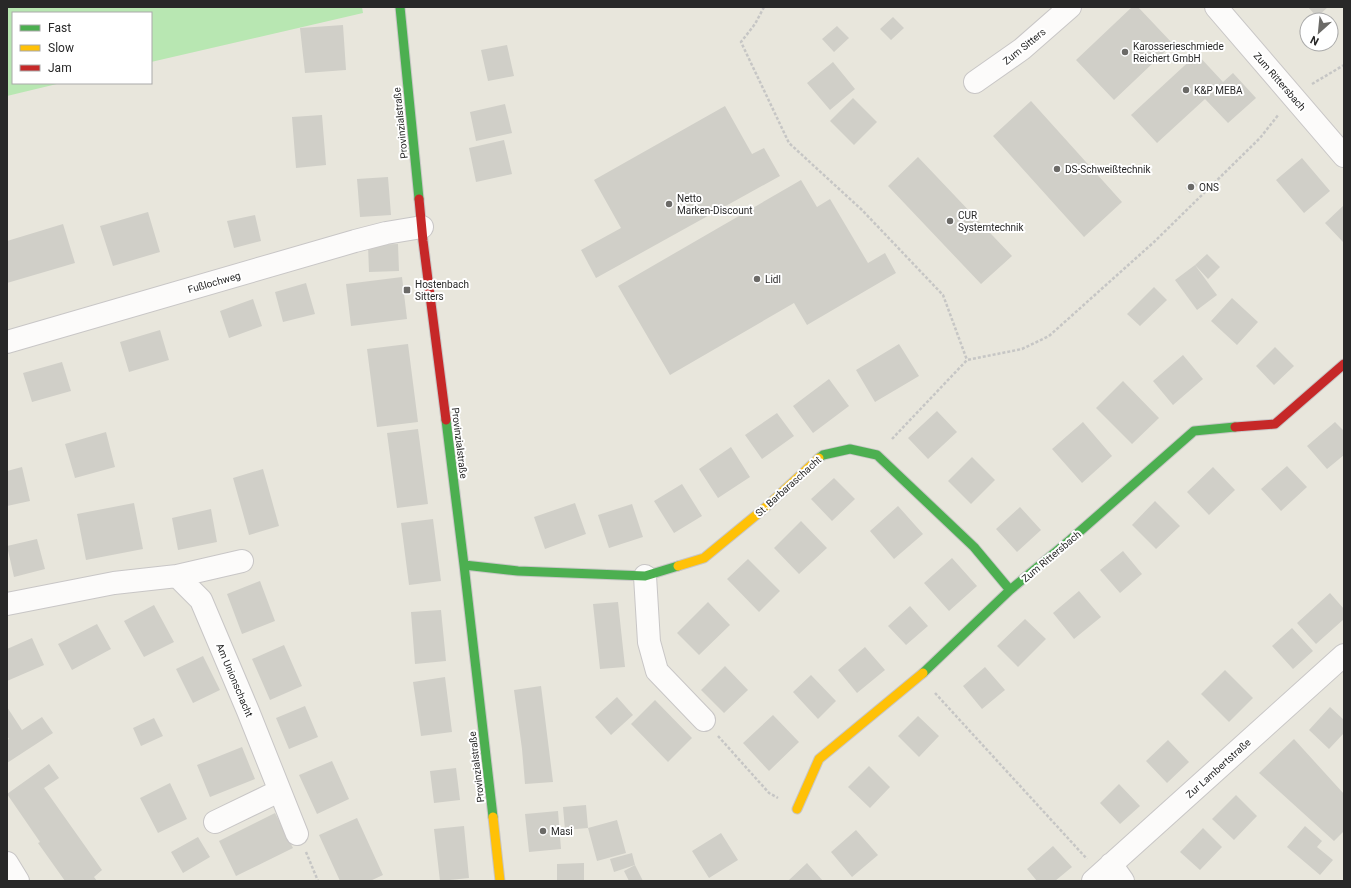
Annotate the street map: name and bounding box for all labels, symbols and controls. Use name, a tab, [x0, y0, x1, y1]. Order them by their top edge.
legend	[12, 12, 152, 84]
north arrow	[1299, 12, 1339, 52]
text: Fast	[48, 21, 71, 35]
street label: Zum Sitters	[1001, 26, 1048, 67]
text: N	[1308, 33, 1321, 48]
text: Slow	[48, 41, 74, 55]
place label: Karosserieschmiede Reichert GmbH	[1133, 41, 1224, 64]
marker: Karosserieschmiede Reichert GmbH	[1120, 47, 1130, 57]
street label: Zum Rittersbach	[1251, 50, 1308, 113]
text: Jam	[48, 61, 72, 75]
marker: K&P MEBA	[1181, 85, 1191, 95]
place label: K&P MEBA	[1194, 85, 1243, 96]
street label: Provinzialstraße	[391, 87, 410, 159]
marker: DS-Schweißtechnik	[1052, 164, 1062, 174]
place label: DS-Schweißtechnik	[1065, 164, 1151, 175]
marker: ONS	[1186, 182, 1196, 192]
place label: ONS	[1199, 182, 1219, 193]
place label: Netto Marken-Discount	[677, 193, 753, 216]
marker: Netto Marken-Discount	[664, 199, 674, 209]
place label: CUR Systemtechnik	[958, 210, 1024, 233]
marker: CUR Systemtechnik	[945, 216, 955, 226]
street label: Fußlochweg	[187, 270, 242, 295]
marker: Lidl	[752, 274, 762, 284]
place label: Lidl	[765, 274, 781, 285]
place label: Hostenbach Sitters	[415, 279, 469, 302]
marker: Hostenbach Sitters	[402, 285, 412, 295]
street label: Provinzialstraße	[450, 407, 469, 479]
street label: St. Barbaraschacht	[753, 454, 823, 519]
street label: Zum Rittersbach	[1020, 529, 1083, 584]
street label: Am Unionschacht	[214, 642, 255, 719]
street label: Provinzialstraße	[467, 731, 486, 803]
street label: Zur Lambertstraße	[1184, 737, 1253, 800]
marker: Masi	[538, 826, 548, 836]
place label: Masi	[551, 826, 573, 837]

